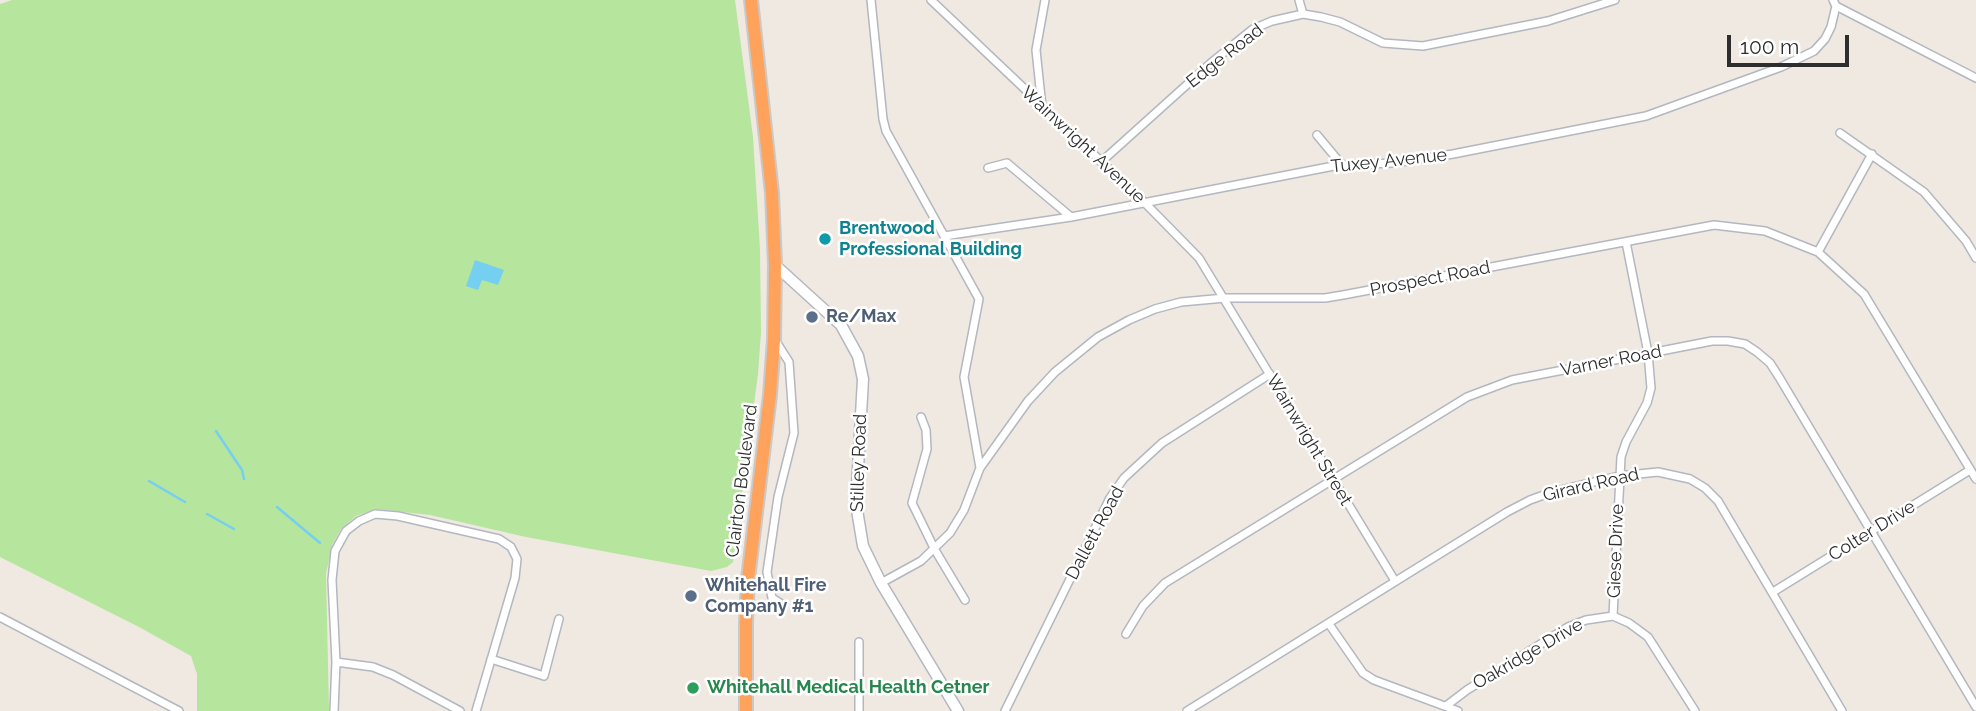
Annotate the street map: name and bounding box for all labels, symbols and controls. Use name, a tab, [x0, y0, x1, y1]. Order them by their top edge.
street label: Edge Road	[1182, 19, 1268, 93]
scale bar	[1731, 21, 1854, 65]
text: 100 m	[1740, 34, 1799, 59]
street label: Wainwright Avenue	[1016, 82, 1150, 208]
street label: Tuxey Avenue	[1330, 144, 1448, 178]
place label: Brentwood Professional Building	[839, 218, 1022, 260]
marker: Brentwood Professional Building	[817, 231, 833, 247]
street label: Prospect Road	[1368, 257, 1492, 301]
place label: Re/Max	[826, 306, 896, 328]
marker: Re/Max	[804, 309, 820, 325]
street label: Varner Road	[1559, 341, 1663, 381]
street label: Wainwright Street	[1261, 371, 1357, 509]
street label: Clairton Boulevard	[722, 403, 762, 559]
street label: Stilley Road	[846, 413, 872, 513]
street label: Girard Road	[1541, 463, 1641, 507]
street label: Dallett Road	[1061, 483, 1129, 583]
street label: Colter Drive	[1825, 496, 1919, 566]
street label: Giese Drive	[1604, 504, 1628, 598]
place label: Whitehall Fire Company #1	[705, 575, 826, 618]
marker: Whitehall Fire Company #1	[683, 588, 699, 604]
street label: Oakridge Drive	[1469, 614, 1587, 694]
place label: Whitehall Medical Health Cetner	[707, 677, 989, 699]
marker: Whitehall Medical Health Cetner	[685, 680, 701, 696]

